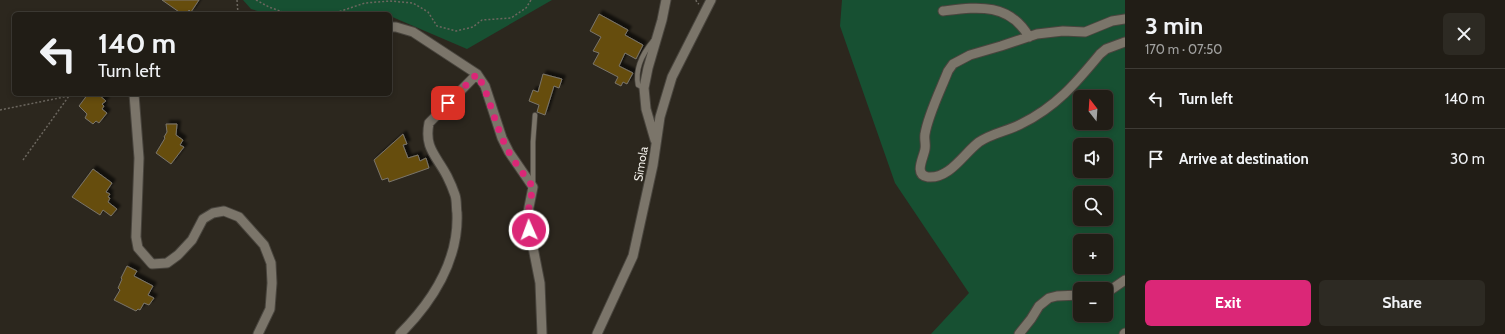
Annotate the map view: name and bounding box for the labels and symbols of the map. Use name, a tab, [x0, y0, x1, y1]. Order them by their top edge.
pin	[431, 86, 465, 120]
north arrow	[1073, 90, 1113, 130]
street label: Simola	[630, 145, 651, 183]
position arrow	[508, 209, 550, 251]

